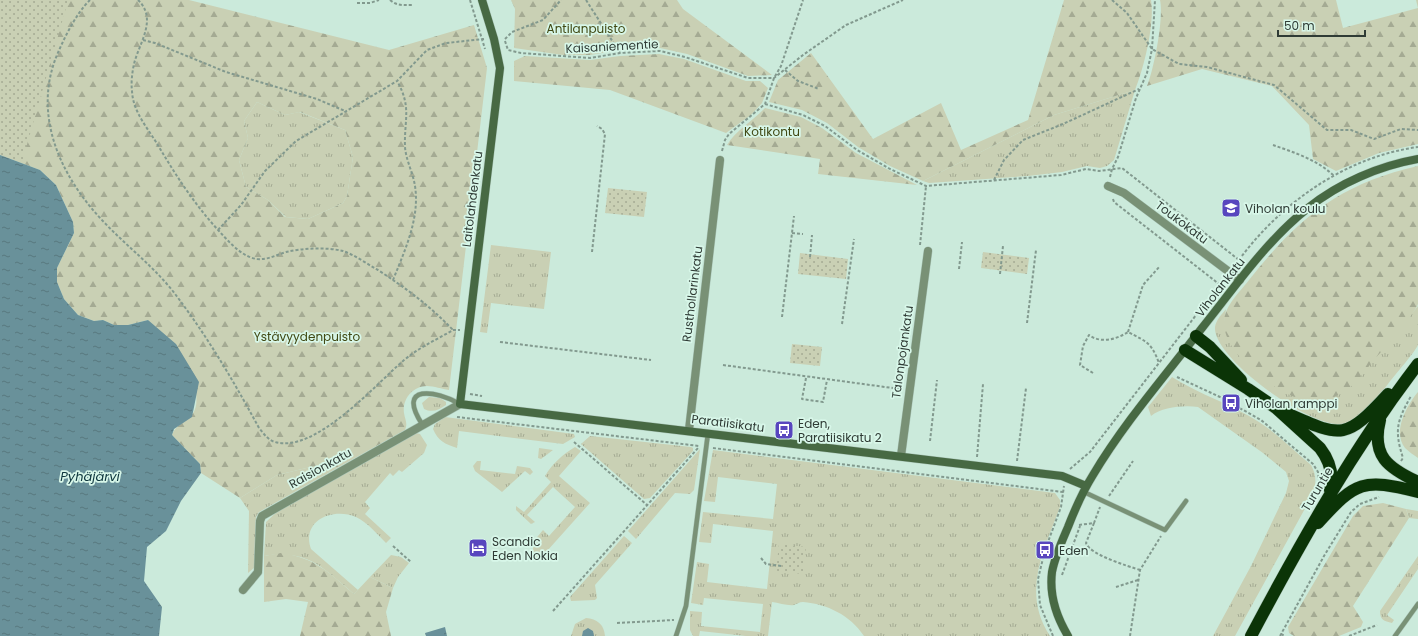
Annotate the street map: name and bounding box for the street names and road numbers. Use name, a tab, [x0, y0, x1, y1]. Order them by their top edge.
street label: Kaisaniementie	[565, 35, 659, 57]
street label: Laitolahdenkatu	[458, 150, 486, 248]
street label: Toukokatu	[1152, 197, 1212, 247]
street label: Rusthollarinkatu	[678, 245, 706, 343]
street label: Viholankatu	[1191, 254, 1249, 320]
street label: Talonpojankatu	[887, 304, 917, 400]
street label: Paratiisikatu	[690, 410, 766, 436]
street label: Raisionkatu	[286, 444, 354, 492]
street label: Turuntie	[1297, 464, 1337, 514]

